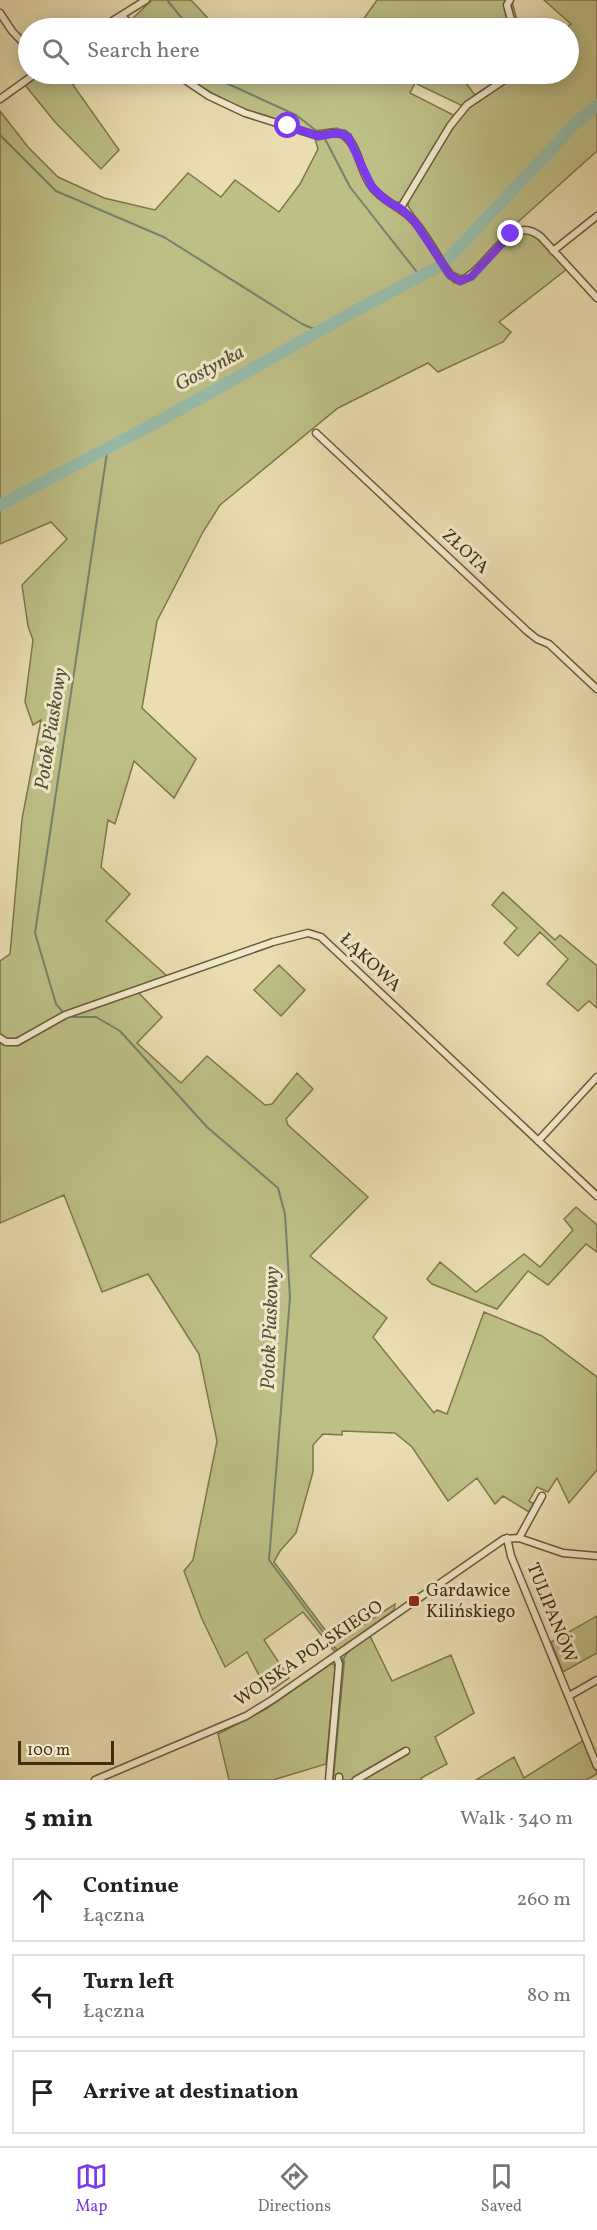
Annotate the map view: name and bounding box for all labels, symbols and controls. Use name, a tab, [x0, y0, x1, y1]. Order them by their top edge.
search box	[18, 18, 579, 84]
icon: search	[39, 35, 72, 68]
text: Search here	[87, 36, 200, 67]
route start	[274, 112, 300, 138]
route end	[497, 220, 523, 246]
water label: Gostynka	[170, 339, 250, 399]
street label: ZŁOTA	[436, 524, 494, 581]
water label: Potok Piaskowy	[29, 666, 75, 792]
street label: ŁĄKOWA	[334, 928, 407, 998]
water label: Potok Piaskowy	[255, 1266, 287, 1390]
street label: TULIPANÓW	[520, 1559, 582, 1667]
place label: Gardawice Kilińskiego	[426, 1579, 515, 1625]
marker: Gardawice Kilińskiego	[407, 1594, 421, 1608]
street label: WOJSKA POLSKIEGO	[230, 1595, 388, 1713]
scale bar	[18, 1738, 114, 1766]
text: 100 m	[27, 1740, 70, 1762]
text: 5 min	[24, 1801, 93, 1837]
text: Walk · 340 m	[460, 1805, 573, 1833]
text: Continue	[83, 1871, 179, 1902]
icon: ahead	[26, 1884, 59, 1917]
text: 260 m	[516, 1886, 571, 1914]
text: Łączna	[83, 1902, 145, 1930]
text: Turn left	[83, 1967, 174, 1998]
icon: left	[26, 1980, 59, 2013]
text: 80 m	[527, 1982, 571, 2010]
text: Łączna	[83, 1998, 145, 2026]
icon: arrive	[26, 2076, 59, 2109]
text: Arrive at destination	[83, 2077, 299, 2108]
tab: Map	[75, 2160, 108, 2218]
tab: Directions	[258, 2160, 331, 2218]
tab: Saved	[481, 2160, 522, 2218]

